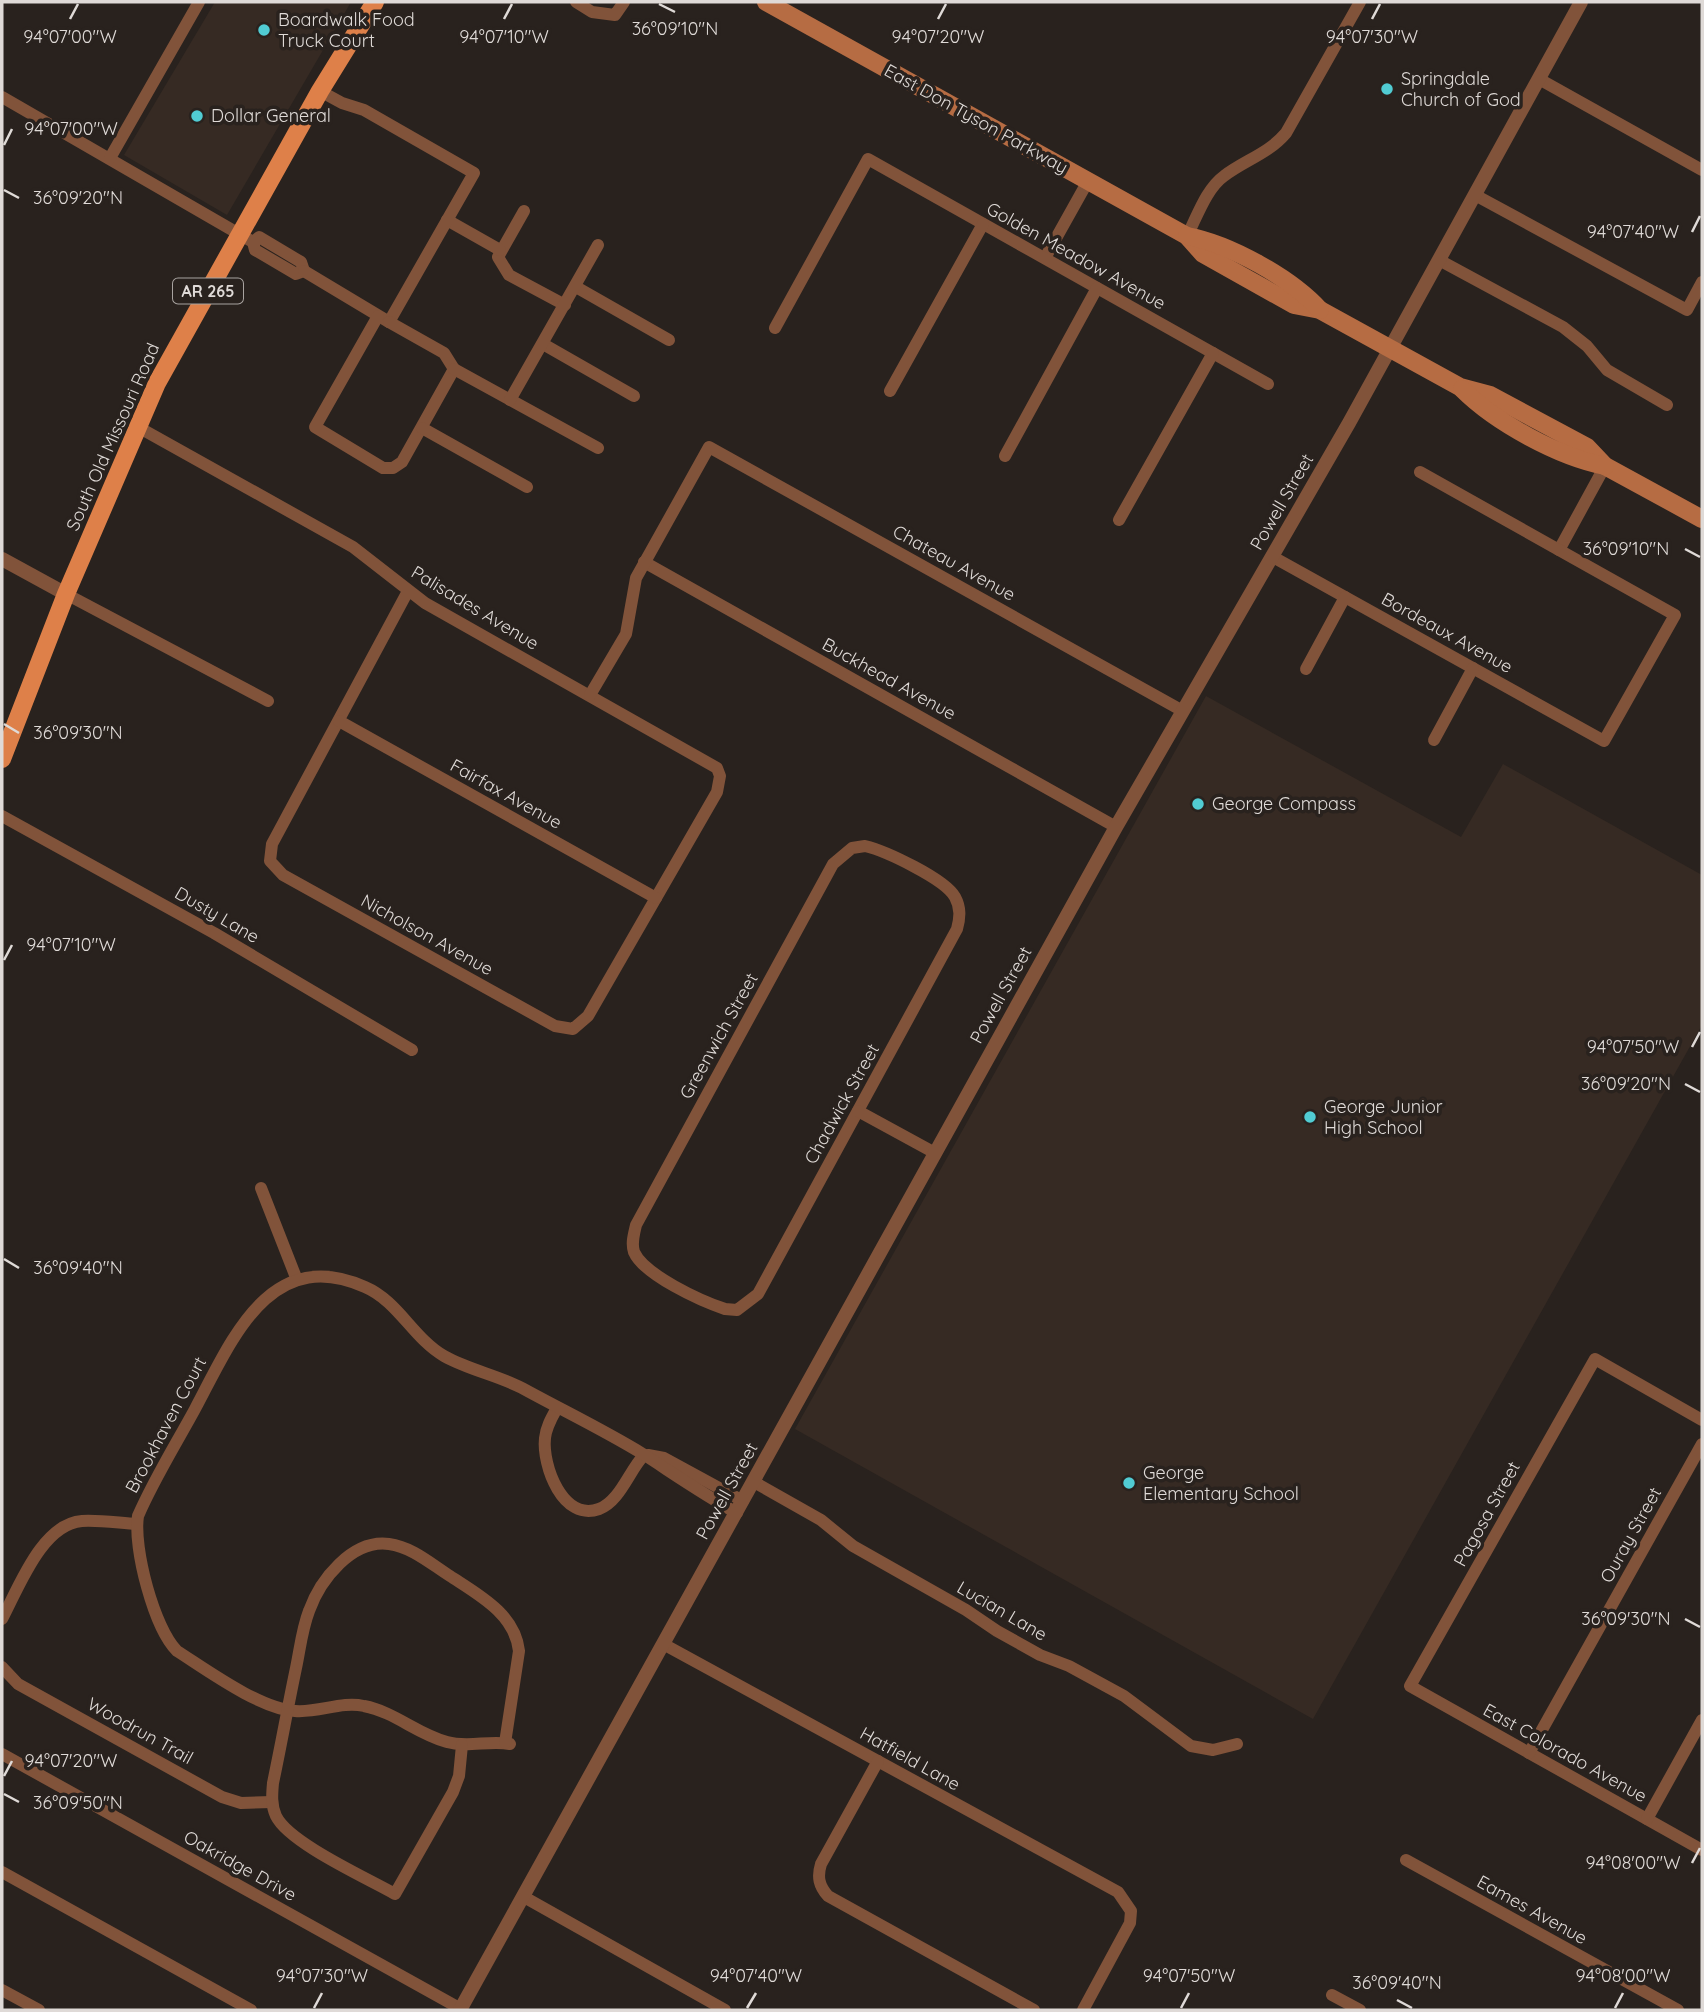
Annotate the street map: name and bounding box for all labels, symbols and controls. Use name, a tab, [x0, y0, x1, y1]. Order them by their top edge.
place label: Boardwalk Food Truck Court	[278, 8, 415, 52]
text: 36°09'10"N	[632, 17, 718, 40]
marker: Boardwalk Food Truck Court	[256, 22, 272, 38]
text: 94°07'00"W	[23, 25, 117, 48]
text: 94°07'10"W	[459, 25, 549, 48]
text: 94°07'20"W	[892, 25, 984, 48]
text: 94°07'30"W	[1326, 25, 1418, 48]
street label: East Don Tyson Parkway	[880, 58, 1072, 179]
place label: Springdale Church of God	[1401, 67, 1521, 111]
marker: Springdale Church of God	[1379, 81, 1395, 97]
place label: Dollar General	[211, 104, 331, 127]
marker: Dollar General	[189, 108, 205, 124]
text: 94°07'00"W	[24, 117, 118, 140]
text: 36°09'20"N	[33, 186, 123, 209]
street label: Golden Meadow Avenue	[983, 197, 1170, 314]
text: 94°07'40"W	[1587, 220, 1679, 243]
road number: AR 265	[173, 278, 243, 304]
street label: South Old Missouri Road	[61, 339, 164, 534]
street label: Powell Street	[1245, 449, 1318, 554]
street label: Chateau Avenue	[889, 519, 1020, 606]
text: 36°09'10"N	[1583, 537, 1669, 560]
street label: Palisades Avenue	[407, 560, 543, 655]
street label: Bordeaux Avenue	[1378, 587, 1517, 678]
street label: Buckhead Avenue	[818, 632, 960, 725]
text: 36°09'30"N	[33, 721, 123, 744]
street label: Fairfax Avenue	[446, 753, 566, 834]
place label: George Compass	[1212, 792, 1356, 815]
marker: George Compass	[1190, 796, 1206, 812]
street label: Dusty Lane	[171, 881, 264, 948]
street label: Nicholson Avenue	[357, 889, 497, 980]
text: 94°07'10"W	[26, 933, 116, 956]
street label: Powell Street	[964, 942, 1037, 1047]
street label: Greenwich Street	[674, 969, 763, 1103]
text: 94°07'50"W	[1587, 1035, 1679, 1058]
street label: Chadwick Street	[799, 1039, 884, 1168]
text: 36°09'20"N	[1581, 1072, 1671, 1095]
place label: George Junior High School	[1324, 1095, 1443, 1139]
marker: George Junior High School	[1302, 1109, 1318, 1125]
text: 36°09'40"N	[33, 1256, 123, 1279]
street label: Brookhaven Court	[120, 1353, 211, 1497]
street label: Powell Street	[690, 1438, 763, 1543]
street label: Pagosa Street	[1448, 1457, 1525, 1570]
place label: George Elementary School	[1143, 1461, 1299, 1505]
marker: George Elementary School	[1121, 1475, 1137, 1491]
street label: Ouray Street	[1595, 1483, 1666, 1587]
street label: Lucian Lane	[953, 1576, 1051, 1646]
text: 36°09'30"N	[1581, 1607, 1671, 1630]
street label: Woodrun Trail	[83, 1692, 197, 1769]
street label: East Colorado Avenue	[1479, 1698, 1651, 1807]
street label: Hatfield Lane	[856, 1722, 964, 1796]
text: 94°07'20"W	[25, 1749, 117, 1772]
text: 36°09'50"N	[33, 1791, 123, 1814]
street label: Oakridge Drive	[180, 1825, 301, 1906]
text: 94°08'00"W	[1585, 1851, 1681, 1874]
street label: Eames Avenue	[1473, 1870, 1591, 1949]
text: 94°07'30"W	[276, 1964, 368, 1987]
text: 94°07'40"W	[710, 1964, 802, 1987]
text: 94°07'50"W	[1143, 1964, 1235, 1987]
text: 94°08'00"W	[1575, 1964, 1671, 1987]
text: 36°09'40"N	[1352, 1971, 1442, 1994]

